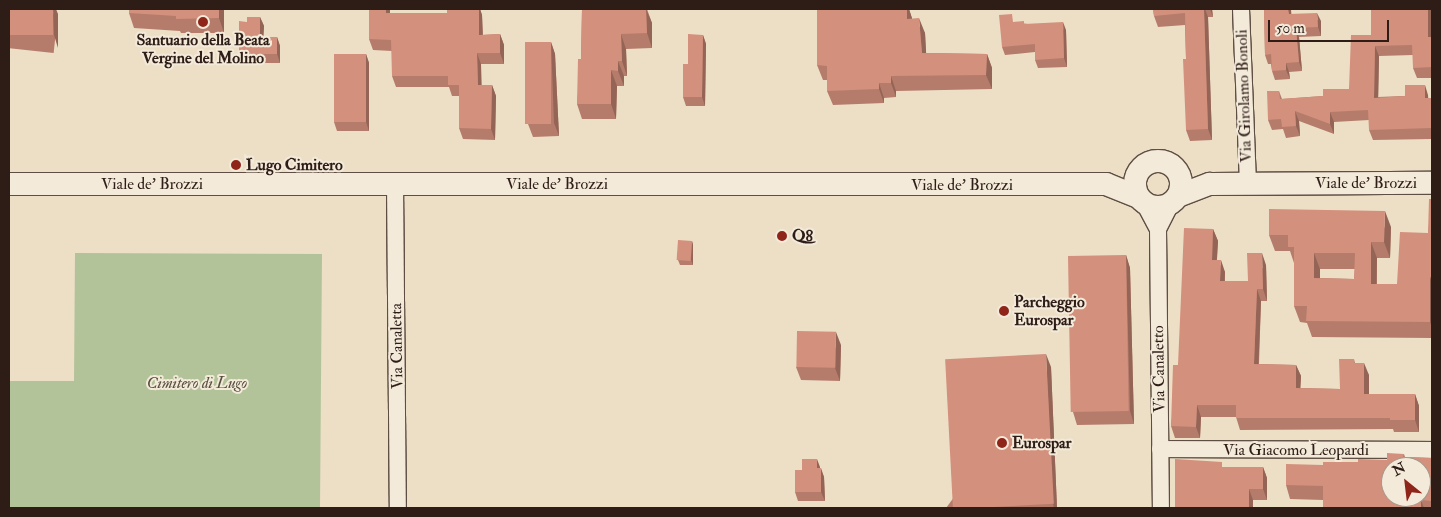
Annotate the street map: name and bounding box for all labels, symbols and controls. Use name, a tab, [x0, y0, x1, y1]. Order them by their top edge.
scale bar	[1271, 10, 1392, 42]
marker: Santuario della Beata Vergine del Molino	[197, 16, 209, 28]
text: 50 m	[1276, 19, 1305, 38]
street label: Via Girolamo Bonoli	[1232, 29, 1256, 163]
place label: Santuario della Beata Vergine del Molino	[136, 30, 270, 68]
place label: Lugo Cimitero	[246, 155, 343, 175]
marker: Lugo Cimitero	[230, 159, 242, 171]
street label: Viale de' Brozzi	[1315, 173, 1417, 193]
street label: Viale de' Brozzi	[101, 174, 203, 194]
street label: Viale de' Brozzi	[506, 174, 608, 194]
street label: Viale de' Brozzi	[911, 175, 1013, 195]
place label: Q8	[792, 226, 813, 246]
marker: Q8	[776, 230, 788, 242]
place label: Parcheggio Eurospar	[1014, 292, 1085, 330]
street label: Via Canaletta	[387, 303, 407, 389]
marker: Parcheggio Eurospar	[998, 305, 1010, 317]
street label: Via Canaletto	[1149, 325, 1169, 413]
park label: Cimitero di Lugo	[147, 373, 247, 393]
place label: Eurospar	[1012, 433, 1072, 453]
marker: Eurospar	[996, 437, 1008, 449]
street label: Via Giacomo Leopardi	[1223, 440, 1369, 460]
north arrow	[1381, 457, 1431, 507]
text: N	[1389, 459, 1409, 480]

